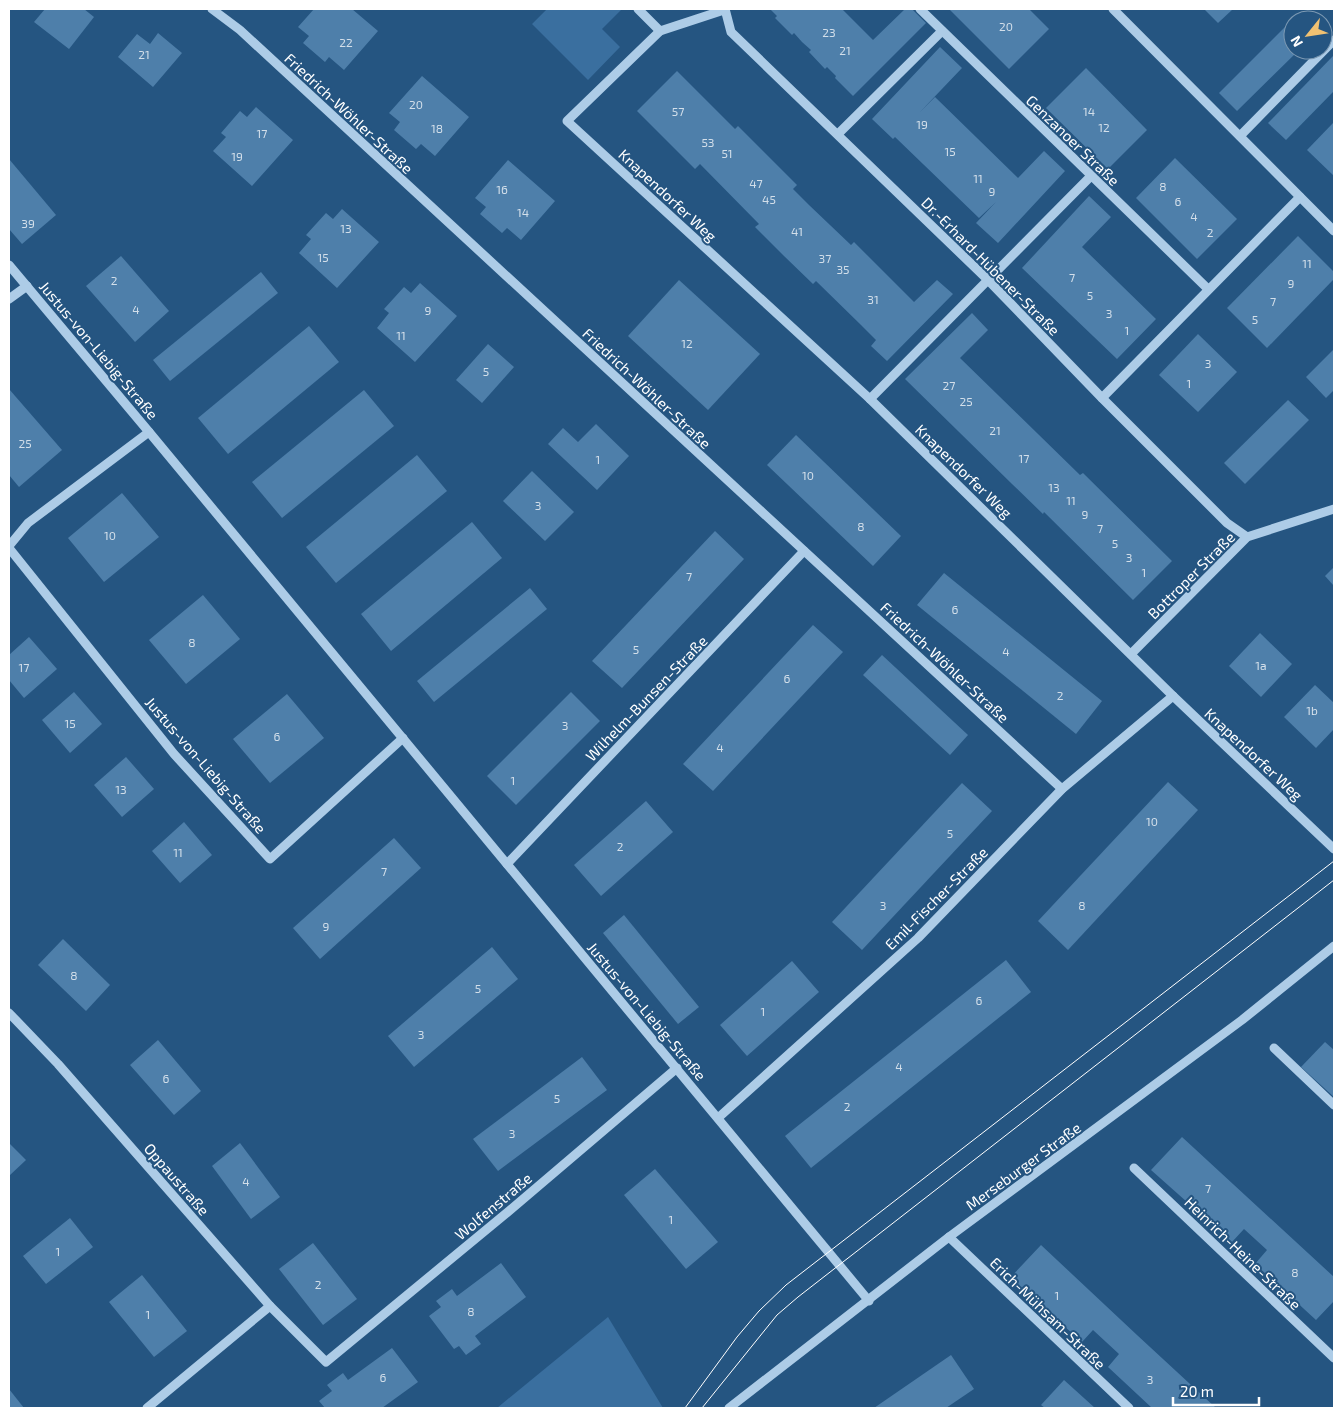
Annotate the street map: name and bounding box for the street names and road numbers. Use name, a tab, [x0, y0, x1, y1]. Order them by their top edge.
street label: Friedrich-Wöhler-Straße	[281, 49, 417, 177]
street label: Genzanoer Straße	[1023, 91, 1123, 189]
street label: Knapendorfer Weg	[615, 145, 721, 245]
street label: Dr.-Erhard-Hübener-Straße	[918, 193, 1064, 339]
street label: Justus-von-Liebig-Straße	[36, 277, 162, 423]
street label: Friedrich-Wöhler-Straße	[579, 324, 715, 452]
street label: Knapendorfer Weg	[912, 420, 1016, 522]
street label: Bottroper Straße	[1144, 528, 1238, 622]
street label: Friedrich-Wöhler-Straße	[877, 598, 1013, 726]
street label: Wilhelm-Bunsen-Straße	[581, 632, 711, 764]
street label: Justus-von-Liebig-Straße	[142, 693, 270, 837]
street label: Knapendorfer Weg	[1201, 704, 1307, 804]
street label: Emil-Fischer-Straße	[881, 843, 991, 953]
street label: Justus-von-Liebig-Straße	[584, 938, 710, 1084]
street label: Merseburger Straße	[962, 1118, 1084, 1214]
street label: Oppaustraße	[141, 1139, 213, 1219]
street label: Wolfenstraße	[451, 1169, 535, 1243]
street label: Heinrich-Heine-Straße	[1181, 1193, 1305, 1313]
street label: Erich-Mühsam-Straße	[987, 1253, 1109, 1373]

